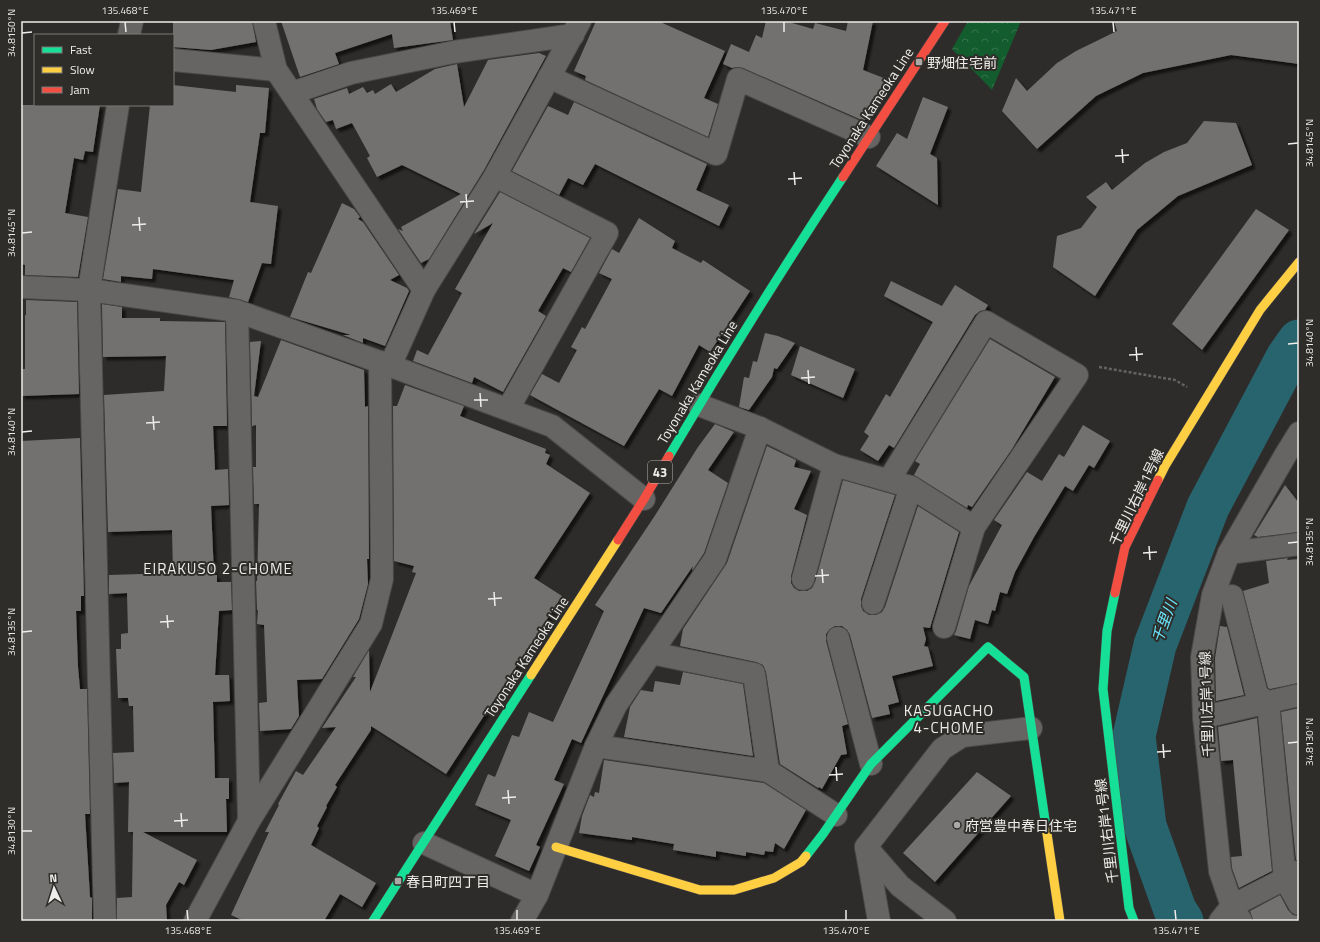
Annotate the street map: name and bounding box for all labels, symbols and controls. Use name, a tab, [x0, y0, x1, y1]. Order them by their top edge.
text: 135.468°E	[102, 3, 149, 18]
text: 135.469°E	[431, 3, 478, 18]
text: 135.470°E	[761, 3, 808, 18]
text: 135.471°E	[1090, 3, 1137, 18]
text: 34.8150°N	[4, 9, 19, 57]
legend	[34, 34, 174, 106]
text: Fast	[70, 40, 93, 59]
street label: Toyonaka Kameoka Line	[824, 43, 918, 173]
place label: 野畑住宅前	[927, 52, 997, 73]
marker: 野畑住宅前	[914, 57, 924, 67]
text: Slow	[70, 60, 95, 79]
text: Jam	[70, 80, 90, 99]
text: 34.8145°N	[1302, 119, 1317, 167]
text: 34.8145°N	[4, 209, 19, 257]
street label: Toyonaka Kameoka Line	[652, 316, 742, 448]
text: 34.8140°N	[1302, 319, 1317, 367]
text: 34.8140°N	[4, 408, 19, 456]
street label: 千里川右岸1号線	[1103, 445, 1169, 549]
road number: 43	[648, 461, 672, 483]
text: 34.8135°N	[1302, 518, 1317, 566]
district label: EIRAKUSO 2-CHOME	[143, 557, 293, 580]
street label: Toyonaka Kameoka Line	[479, 592, 573, 722]
water label: 千里川	[1145, 594, 1183, 646]
text: 34.8135°N	[4, 608, 19, 656]
street label: 千里川左岸1号線	[1194, 651, 1218, 757]
district label: KASUGACHO 4-CHOME	[904, 699, 994, 739]
text: 34.8130°N	[1302, 718, 1317, 766]
street label: 千里川右岸1号線	[1089, 777, 1123, 885]
text: 34.8130°N	[4, 807, 19, 855]
place label: 府営豊中春日住宅	[965, 815, 1077, 836]
marker: 府営豊中春日住宅	[952, 820, 962, 830]
north arrow	[34, 868, 74, 908]
text: N	[49, 870, 58, 886]
place label: 春日町四丁目	[406, 871, 490, 892]
marker: 春日町四丁目	[393, 876, 403, 886]
text: 135.468°E	[165, 923, 212, 938]
text: 135.469°E	[494, 923, 541, 938]
text: 135.470°E	[823, 923, 870, 938]
text: 135.471°E	[1153, 923, 1200, 938]

